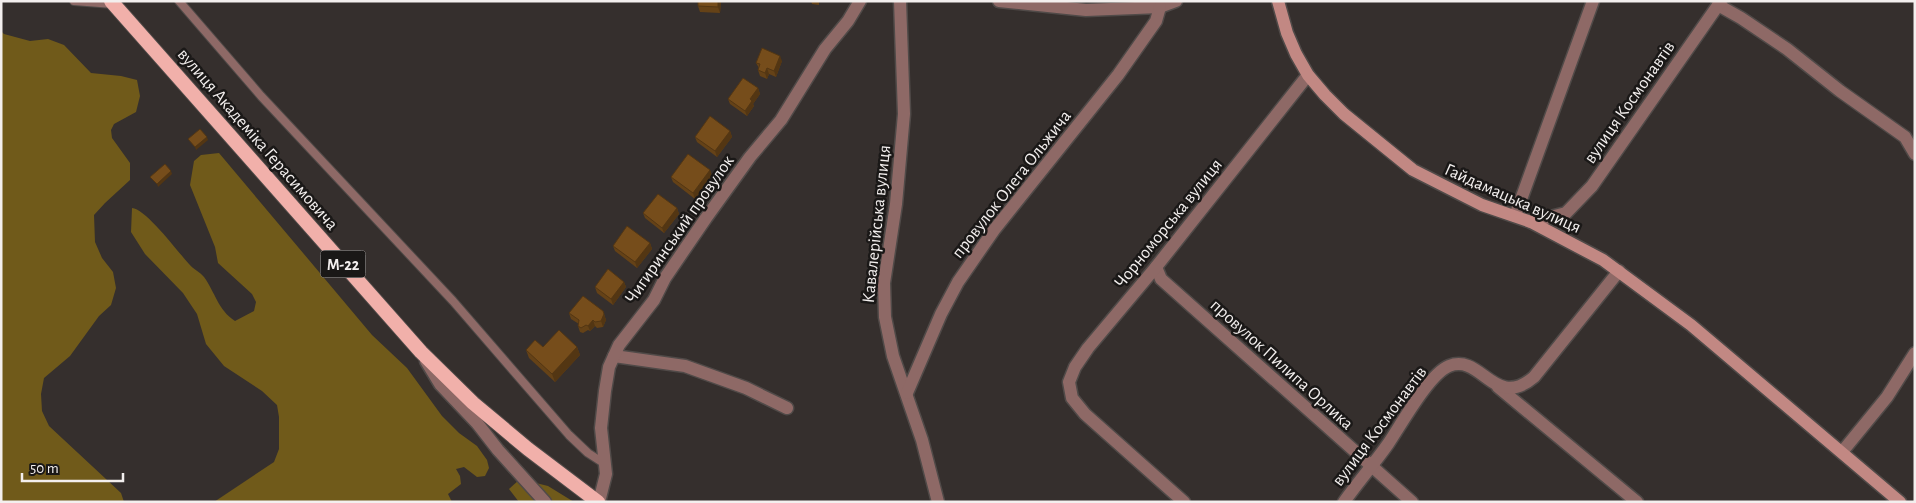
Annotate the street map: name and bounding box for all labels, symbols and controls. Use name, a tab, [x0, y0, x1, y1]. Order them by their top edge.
street label: вулиця Космонавтів	[1581, 38, 1679, 167]
street label: вулиця Академіка Герасимовича	[174, 45, 341, 234]
street label: провулок Олега Ольжича	[949, 107, 1075, 262]
street label: Кавалерійська вулиця	[860, 144, 894, 304]
street label: Чигиринський провулок	[622, 152, 738, 307]
street label: Чорноморська вулиця	[1111, 156, 1226, 291]
street label: Гайдамацька вулиця	[1442, 161, 1584, 237]
road number: М-22	[320, 250, 366, 278]
street label: провулок Пилипа Орлика	[1207, 296, 1356, 433]
street label: вулиця Космонавтів	[1329, 363, 1431, 490]
scale bar	[22, 450, 124, 482]
text: 50 m	[30, 461, 59, 476]

